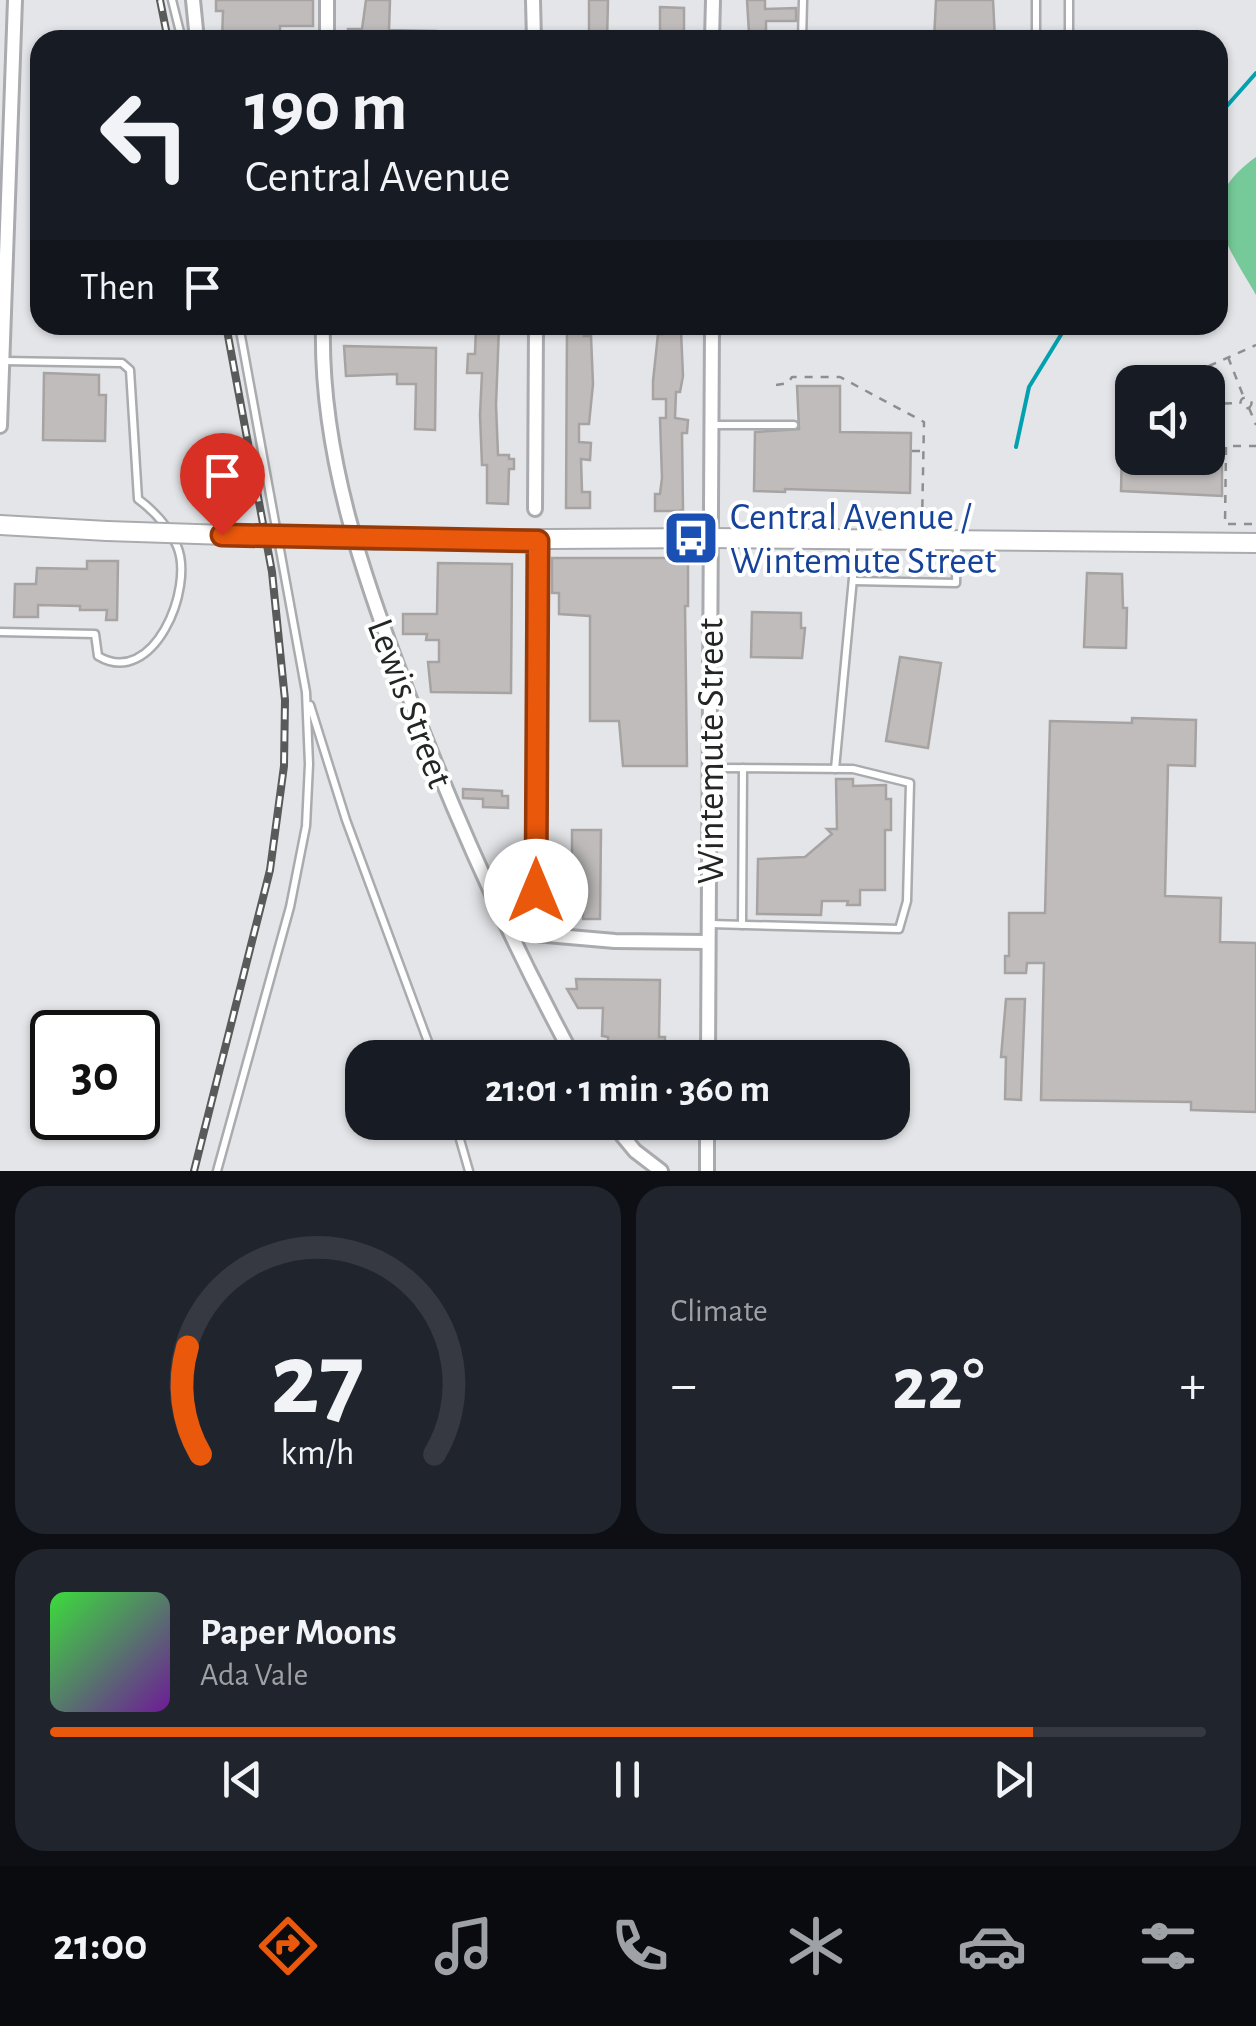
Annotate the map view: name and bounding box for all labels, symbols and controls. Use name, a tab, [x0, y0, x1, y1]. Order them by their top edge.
icon: left	[80, 70, 210, 200]
text: 190 m	[245, 73, 408, 143]
text: Central Avenue	[245, 155, 510, 200]
icon: arrive	[175, 260, 230, 315]
text: Then	[80, 269, 155, 307]
map controls	[1115, 365, 1225, 475]
button: sound	[1115, 365, 1225, 475]
pin	[180, 433, 265, 536]
icon: arrive	[195, 448, 250, 503]
place label: Central Avenue / Wintemute Street	[730, 499, 996, 581]
bus stop icon: Central Avenue / Wintemute Street	[661, 508, 721, 568]
street label: Lewis Street	[360, 614, 459, 793]
street label: Wintemute Street	[693, 618, 731, 884]
position arrow	[484, 839, 588, 943]
speed limit sign: 30	[30, 1010, 160, 1140]
text: 21:01 · 1 min · 360 m	[485, 1071, 770, 1109]
text: Climate	[671, 1295, 768, 1327]
text: 27	[271, 1329, 365, 1433]
text: 22°	[892, 1348, 985, 1423]
text: −	[671, 1358, 697, 1413]
text: +	[1180, 1358, 1206, 1413]
text: km/h	[281, 1435, 355, 1471]
text: Paper Moons	[200, 1614, 397, 1652]
text: Ada Vale	[200, 1659, 308, 1691]
icon: previous	[215, 1752, 270, 1807]
icon: pause	[600, 1752, 655, 1807]
icon: next	[986, 1752, 1041, 1807]
icon: directions	[253, 1911, 323, 1981]
icon: music	[429, 1911, 499, 1981]
icon: phone	[605, 1911, 675, 1981]
icon: climate	[781, 1911, 851, 1981]
icon: car	[957, 1911, 1027, 1981]
icon: filters	[1133, 1911, 1203, 1981]
text: 21:00	[53, 1923, 148, 1968]

